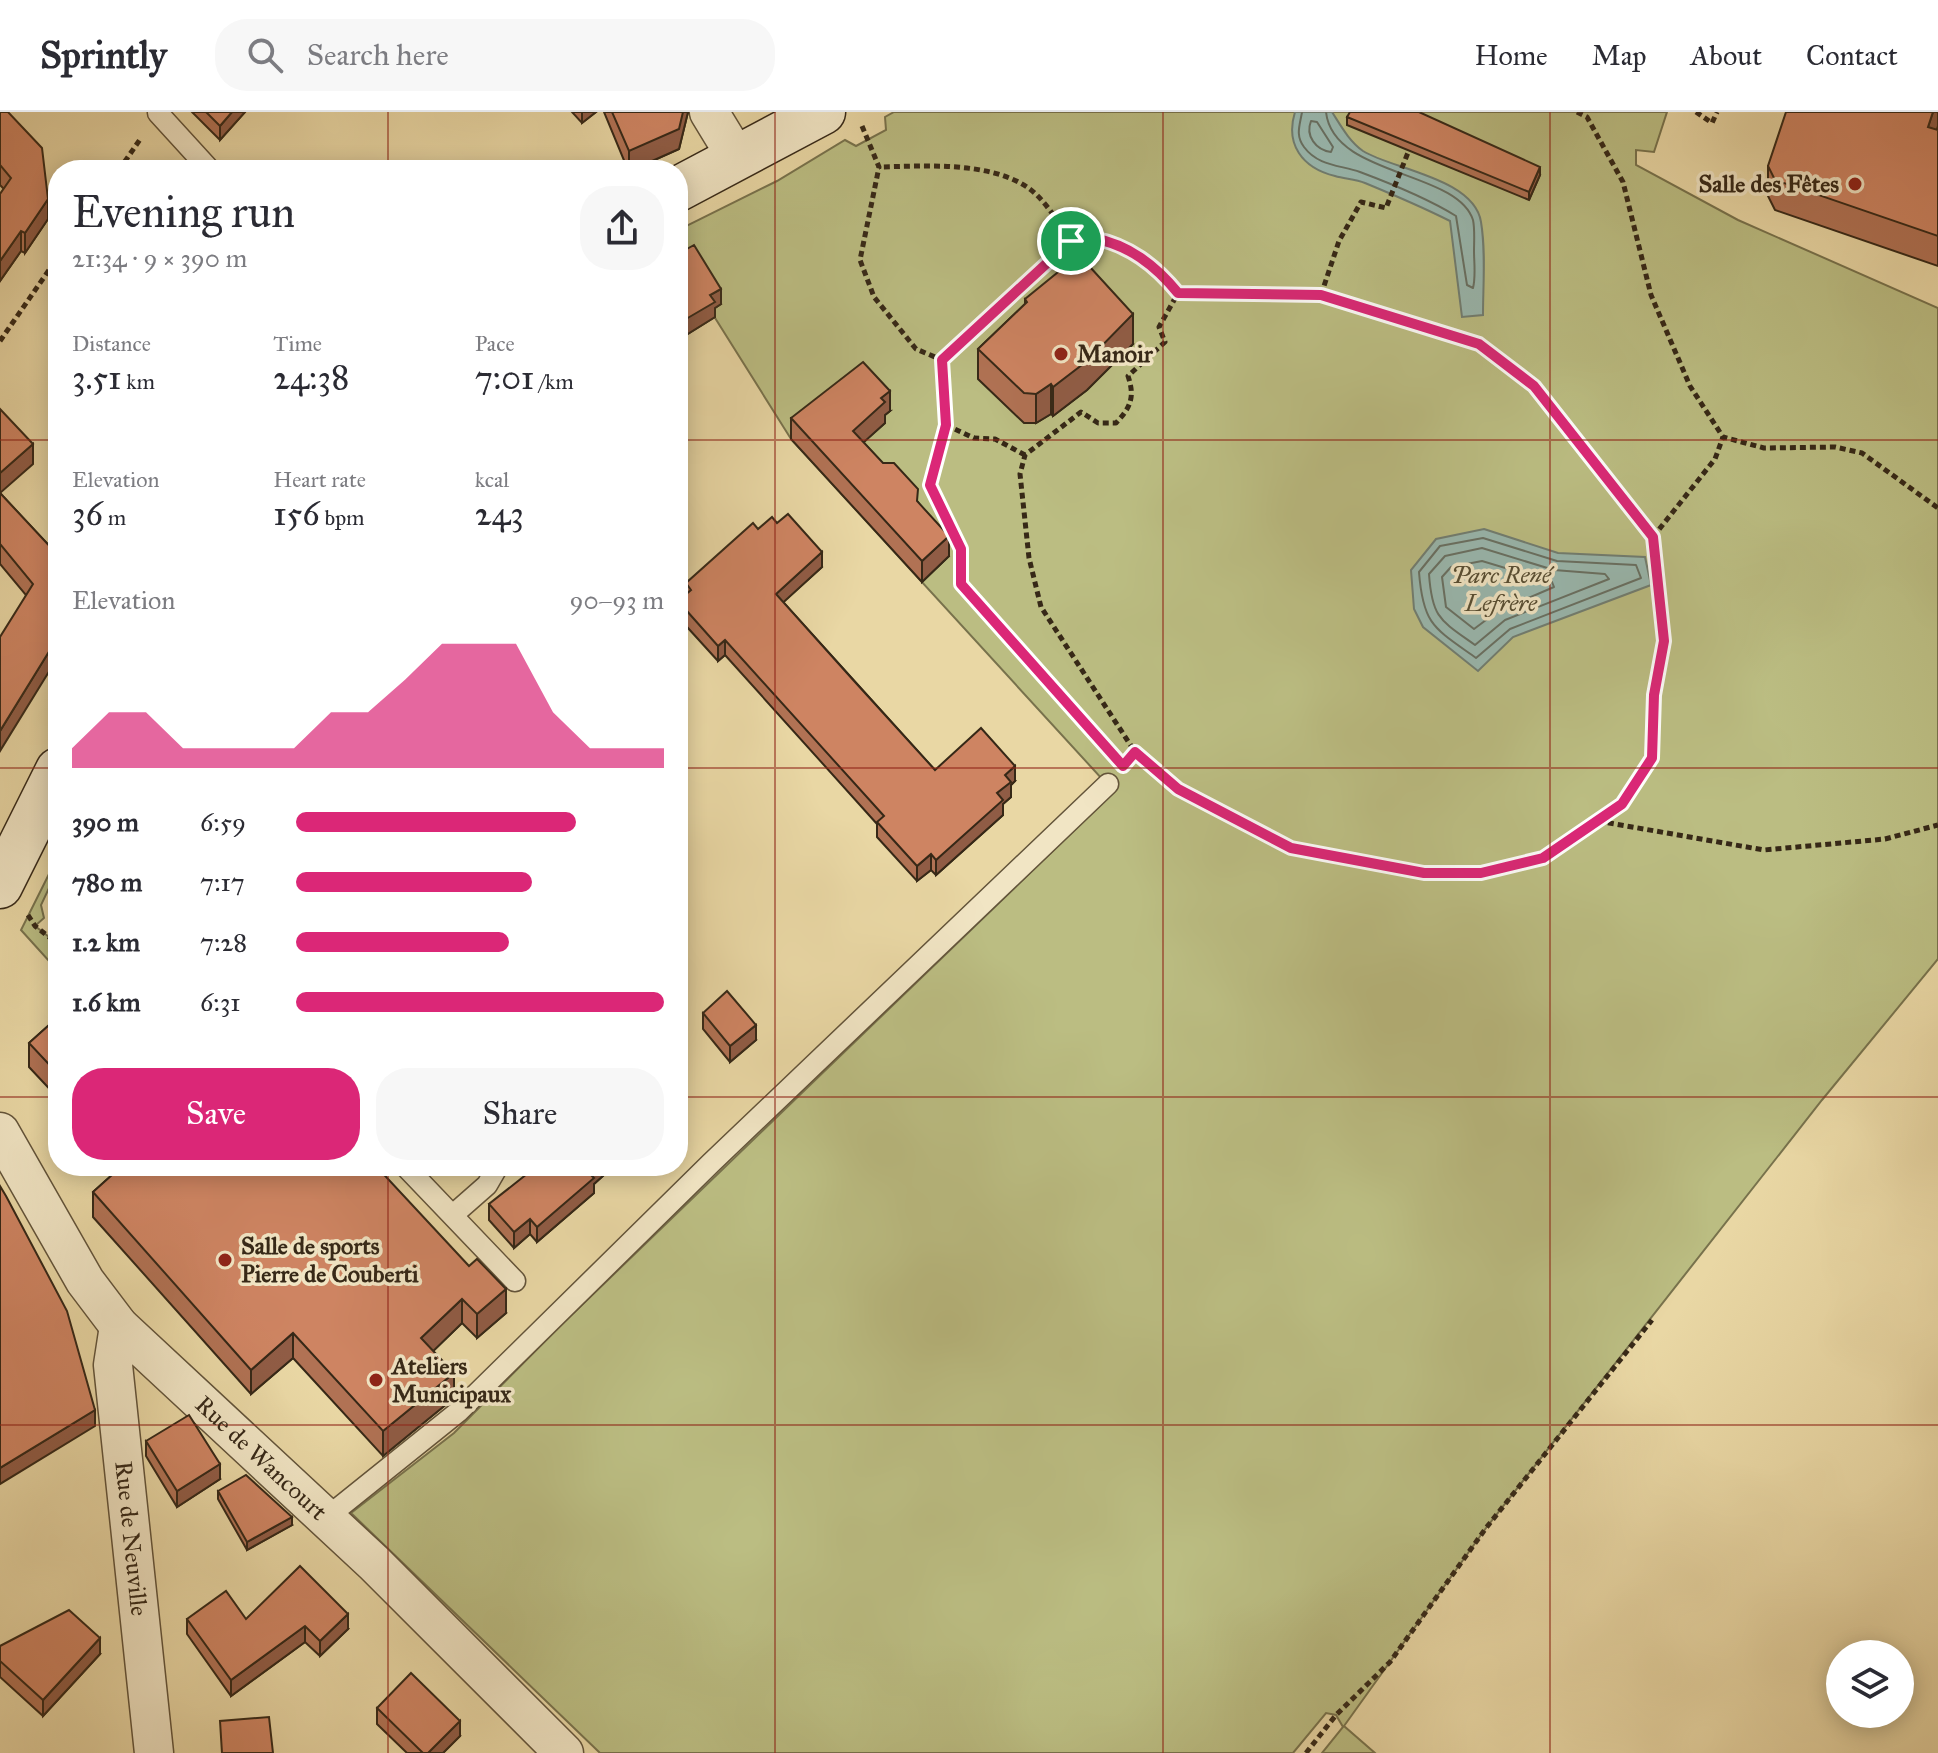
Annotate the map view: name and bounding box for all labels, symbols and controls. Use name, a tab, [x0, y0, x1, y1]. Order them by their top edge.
search box	[215, 19, 775, 91]
text: Sprintly	[40, 32, 167, 78]
icon: search	[243, 33, 287, 77]
text: Search here	[307, 37, 449, 73]
text: Home	[1475, 38, 1548, 73]
text: Map	[1592, 38, 1646, 73]
text: About	[1690, 38, 1762, 73]
text: Contact	[1806, 38, 1898, 73]
place label: Salle des Fêtes	[1698, 169, 1839, 199]
marker: Salle des Fêtes	[1846, 175, 1864, 193]
text: Evening run	[72, 185, 295, 239]
button: share	[580, 186, 664, 270]
pin	[1037, 207, 1105, 275]
icon: arrive	[1049, 219, 1093, 263]
text: 21:34 · 9 × 390 m	[72, 242, 247, 274]
text: Distance	[72, 330, 151, 357]
text: Time	[273, 330, 322, 357]
text: Pace	[475, 330, 515, 357]
place label: Manoir	[1077, 339, 1154, 369]
marker: Manoir	[1052, 345, 1070, 363]
text: 3.51	[72, 357, 121, 398]
text: 24:38	[273, 357, 349, 398]
text: 7:01	[475, 357, 534, 398]
text: km	[121, 368, 155, 395]
text: /km	[534, 368, 574, 395]
text: Elevation	[72, 466, 159, 493]
text: Heart rate	[273, 466, 366, 493]
text: kcal	[475, 466, 509, 493]
text: 36	[72, 493, 103, 534]
text: 156	[273, 493, 320, 534]
text: 243	[475, 493, 524, 534]
text: m	[103, 504, 126, 531]
text: bpm	[320, 504, 365, 531]
park label: Parc René Lefrère	[1451, 560, 1555, 618]
text: Elevation	[72, 584, 175, 616]
text: 90–93 m	[569, 584, 664, 616]
text: 390 m	[72, 806, 139, 838]
text: 6:59	[200, 806, 246, 838]
text: 780 m	[72, 866, 142, 898]
text: 7:17	[200, 866, 245, 898]
text: 1.2 km	[72, 926, 140, 958]
text: 7:28	[200, 926, 247, 958]
text: 1.6 km	[72, 986, 141, 1018]
text: 6:31	[200, 986, 241, 1018]
button: Save	[72, 1068, 360, 1160]
button: Share	[376, 1068, 664, 1160]
place label: Salle de sports Pierre de Couberti	[241, 1231, 419, 1289]
marker: Salle de sports Pierre de Couberti	[216, 1251, 234, 1269]
place label: Ateliers Municipaux	[390, 1351, 511, 1409]
marker: Ateliers Municipaux	[367, 1371, 385, 1389]
street label: Rue de Wancourt	[189, 1389, 334, 1527]
street label: Rue de Neuville	[108, 1460, 154, 1618]
map controls	[1826, 1640, 1914, 1728]
button: layers	[1826, 1640, 1914, 1728]

